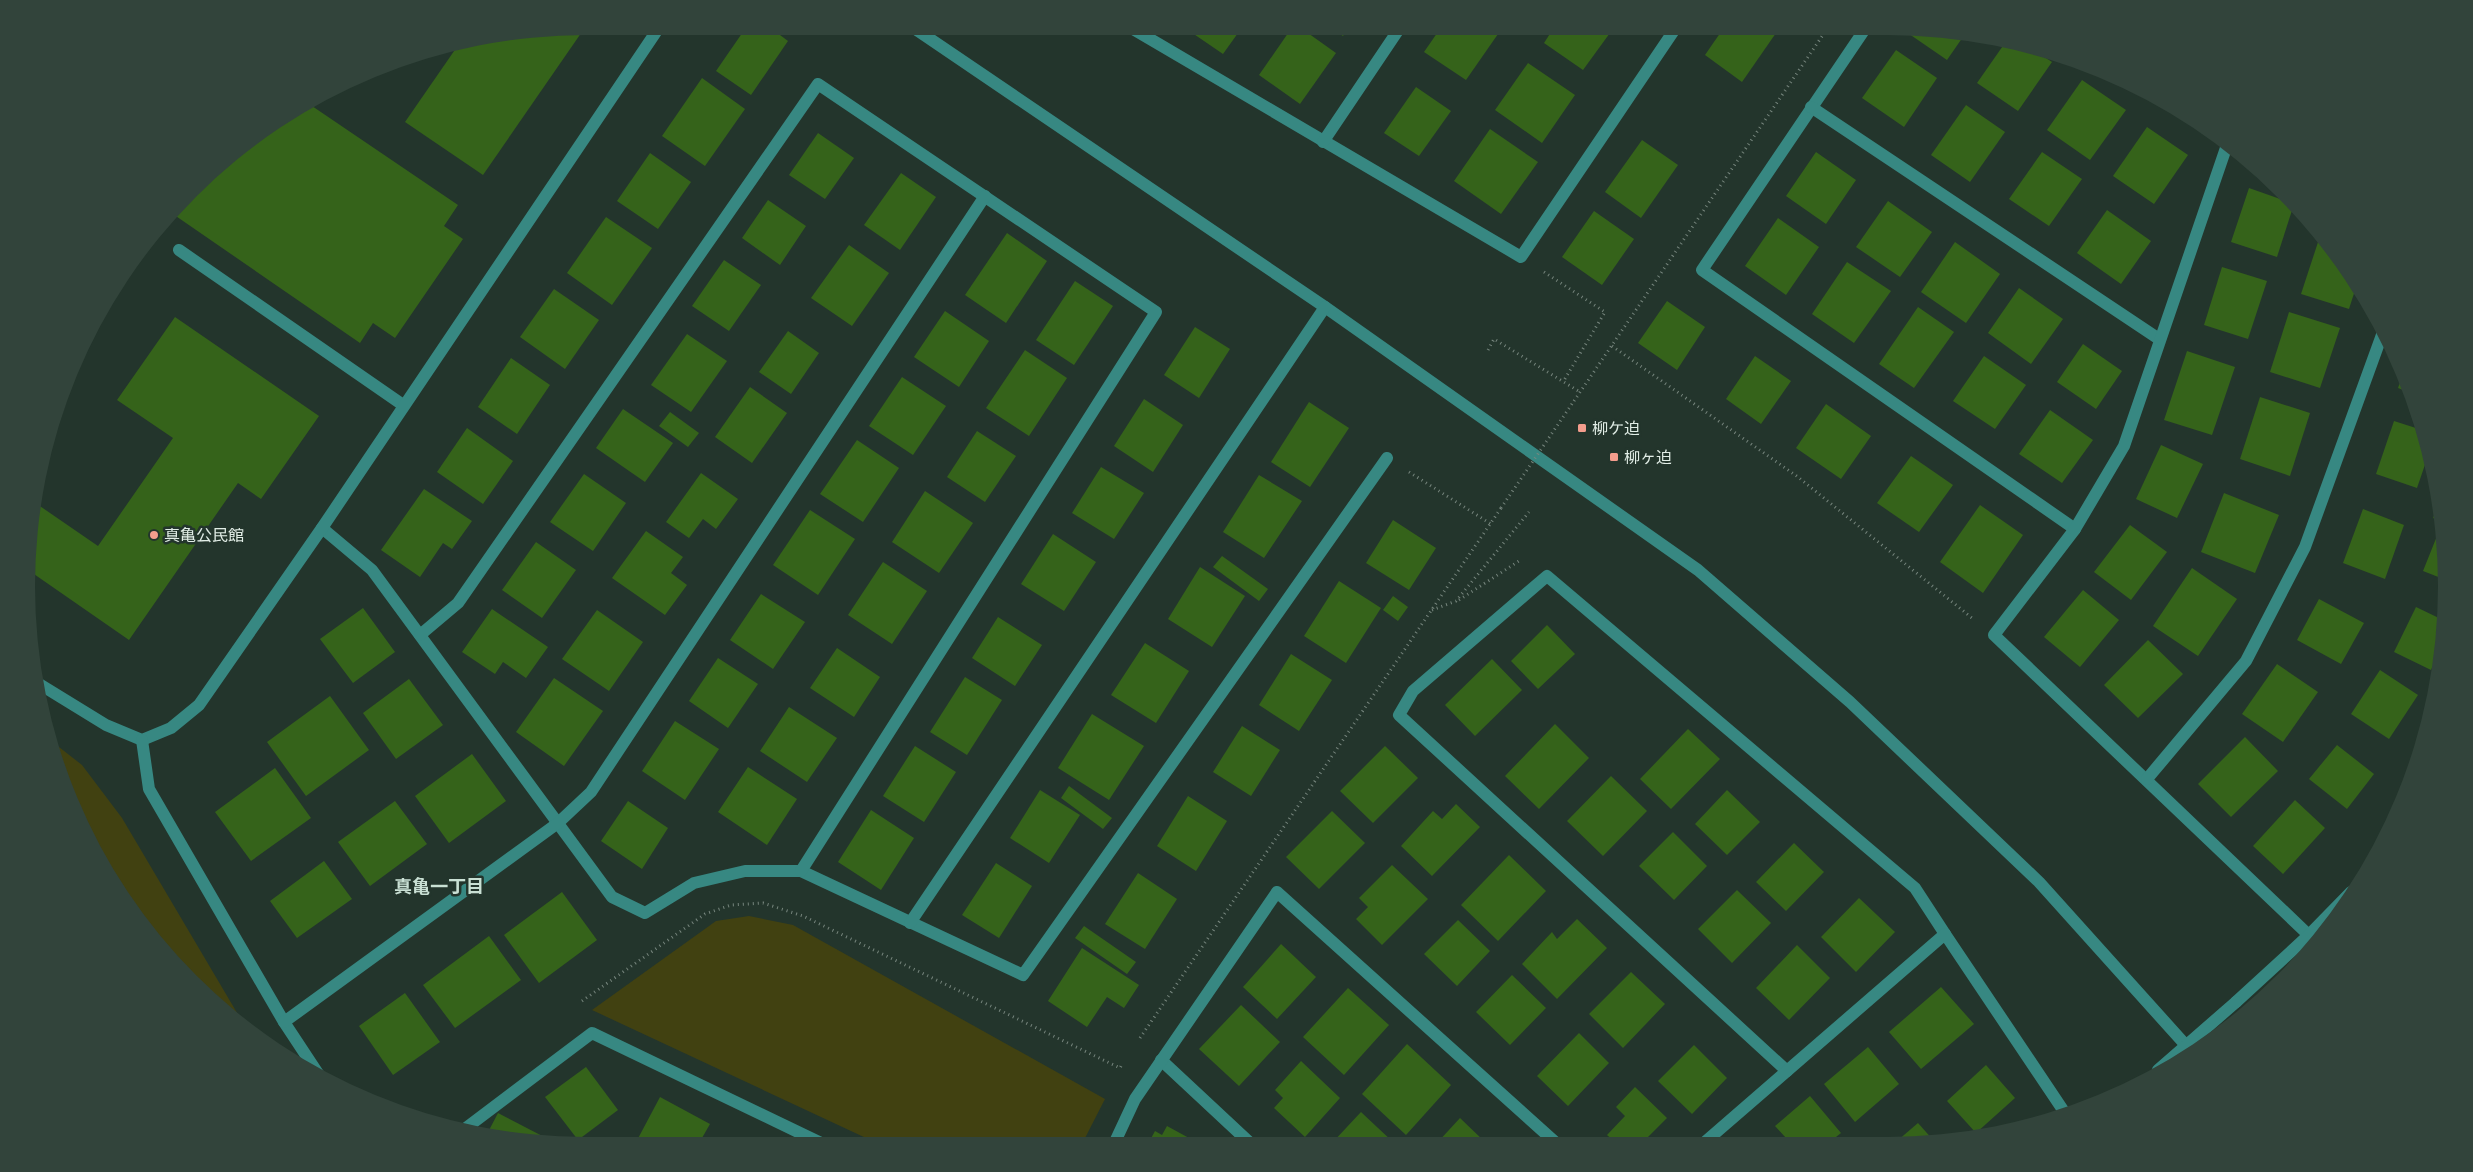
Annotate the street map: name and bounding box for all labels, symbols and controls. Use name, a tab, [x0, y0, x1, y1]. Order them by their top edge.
place label: 柳ケ迫	[1592, 419, 1640, 438]
marker: 柳ケ迫	[1576, 422, 1588, 434]
place label: 柳ヶ迫	[1624, 448, 1672, 467]
marker: 柳ヶ迫	[1608, 451, 1620, 463]
place label: 真亀公民館	[164, 526, 244, 545]
marker: 真亀公民館	[148, 529, 160, 541]
district label: 真亀一丁目	[394, 876, 484, 897]

